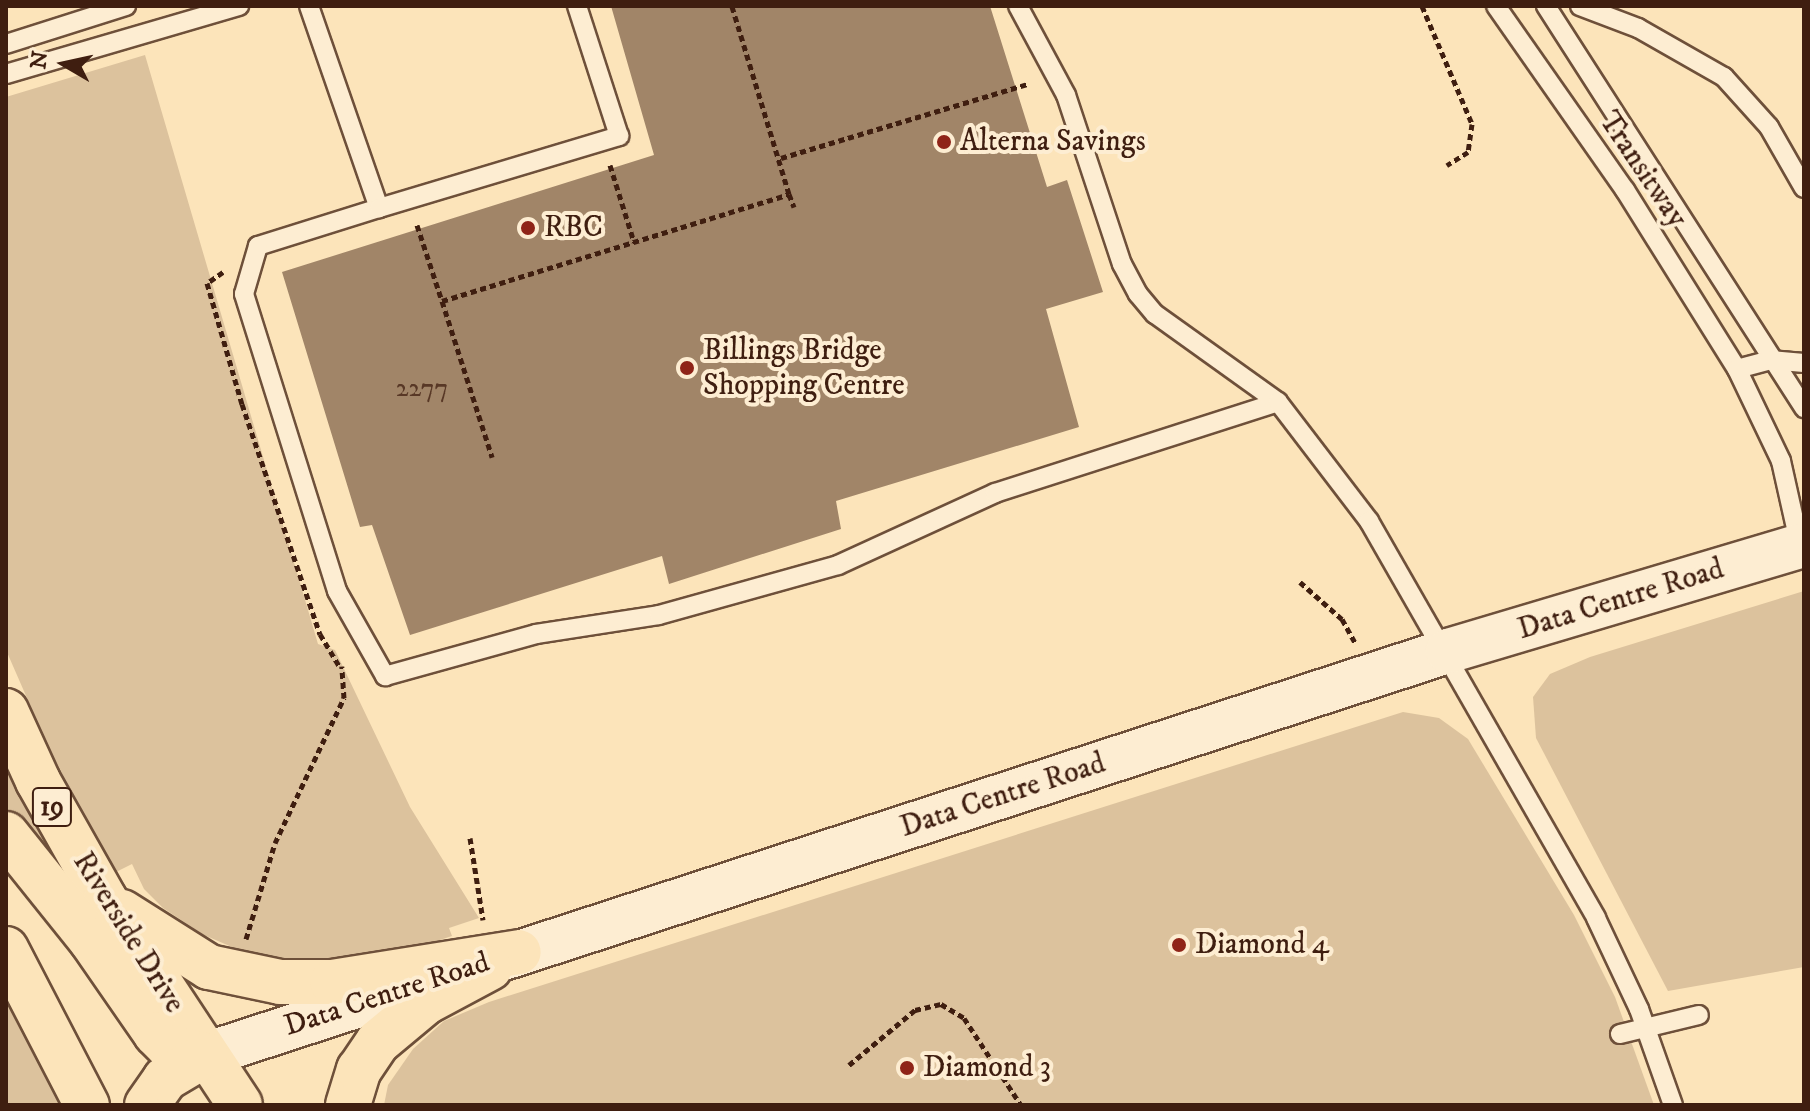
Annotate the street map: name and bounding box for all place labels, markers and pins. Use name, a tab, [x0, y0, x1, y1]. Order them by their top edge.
place label: Alterna Savings	[960, 124, 1146, 160]
marker: Alterna Savings	[935, 133, 953, 151]
place label: RBC	[544, 210, 603, 246]
marker: RBC	[519, 219, 537, 237]
place label: Billings Bridge Shopping Centre	[703, 333, 905, 404]
marker: Billings Bridge Shopping Centre	[678, 359, 696, 377]
place label: Diamond 4	[1195, 927, 1329, 963]
marker: Diamond 4	[1170, 936, 1188, 954]
place label: Diamond 3	[923, 1050, 1051, 1086]
marker: Diamond 3	[898, 1059, 916, 1077]

